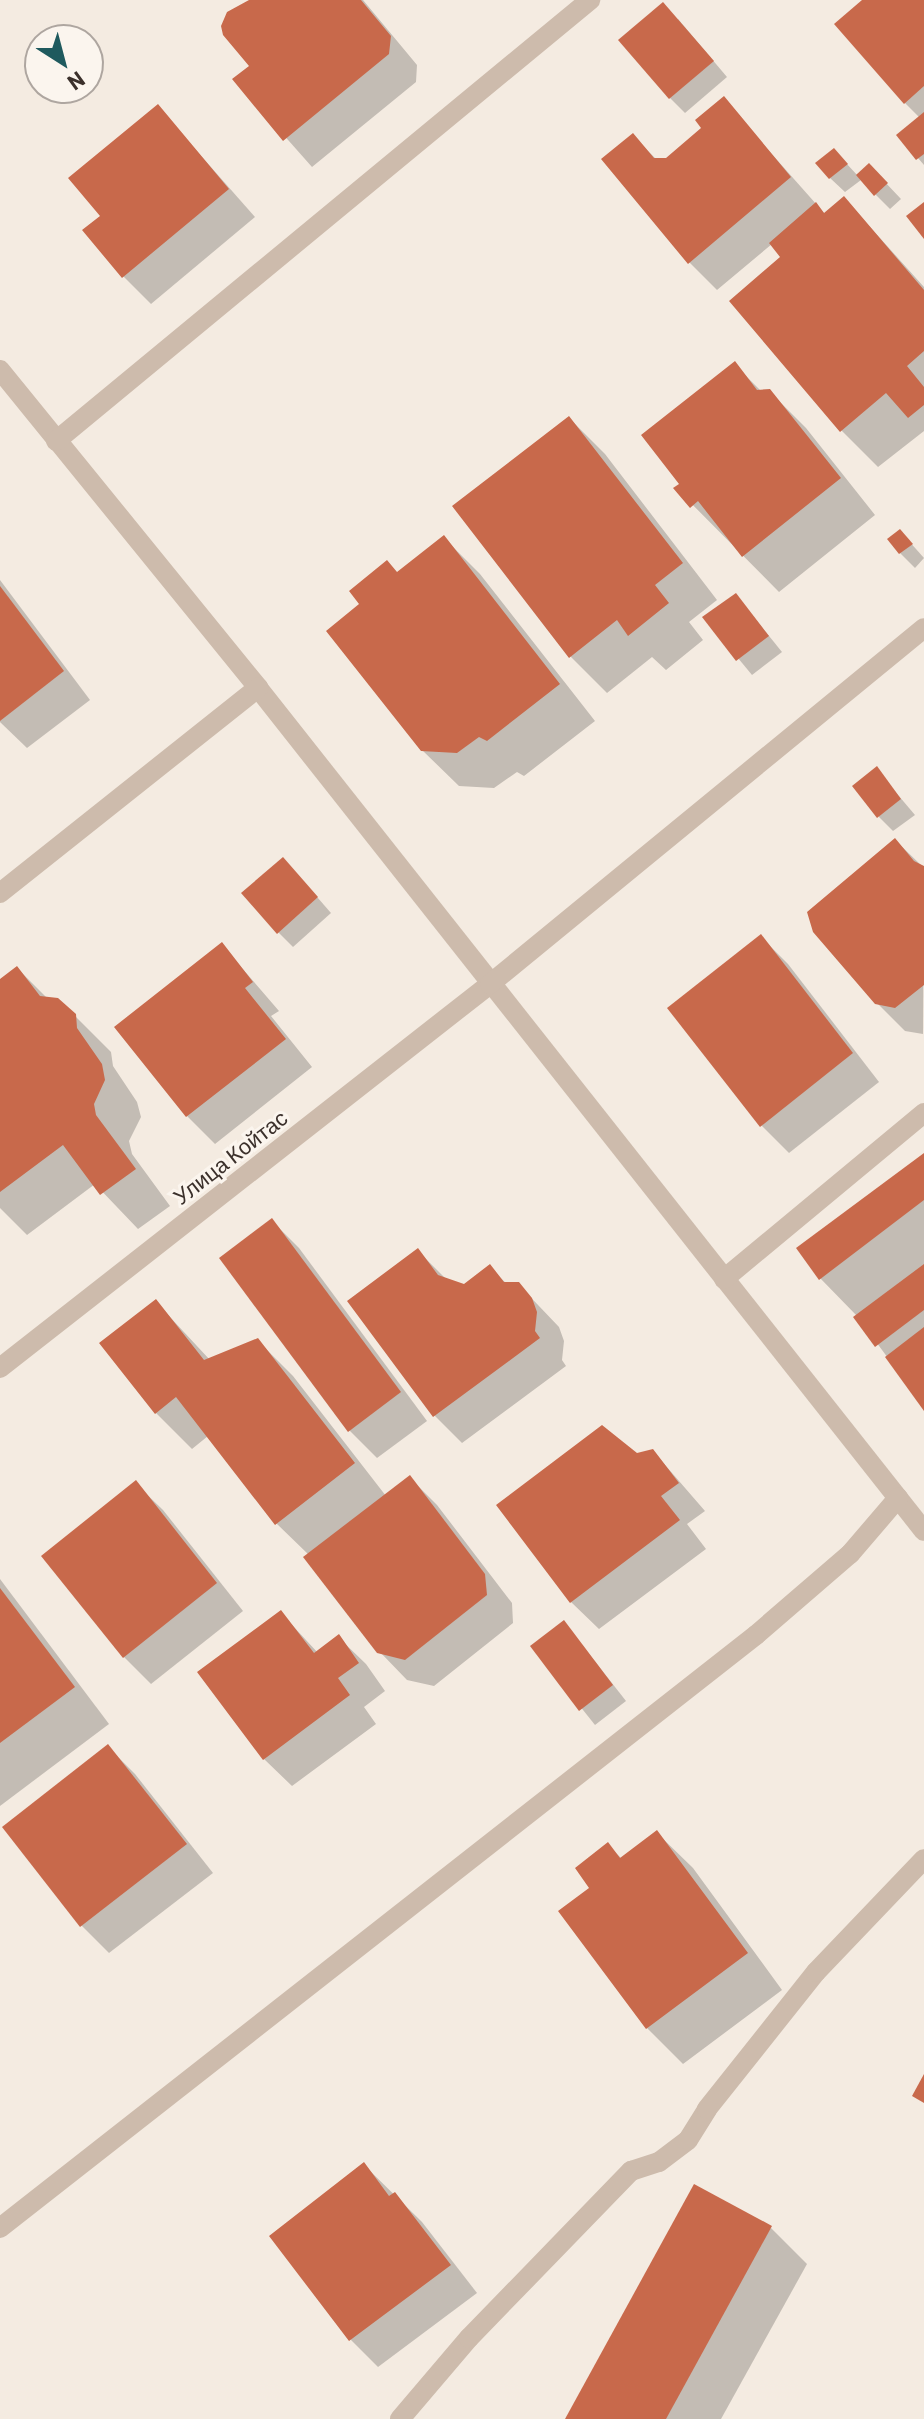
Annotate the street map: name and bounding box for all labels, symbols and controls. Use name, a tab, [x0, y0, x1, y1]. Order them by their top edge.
north arrow	[24, 24, 104, 104]
text: N	[63, 67, 91, 97]
street label: Улица Койтас	[168, 1104, 292, 1210]

